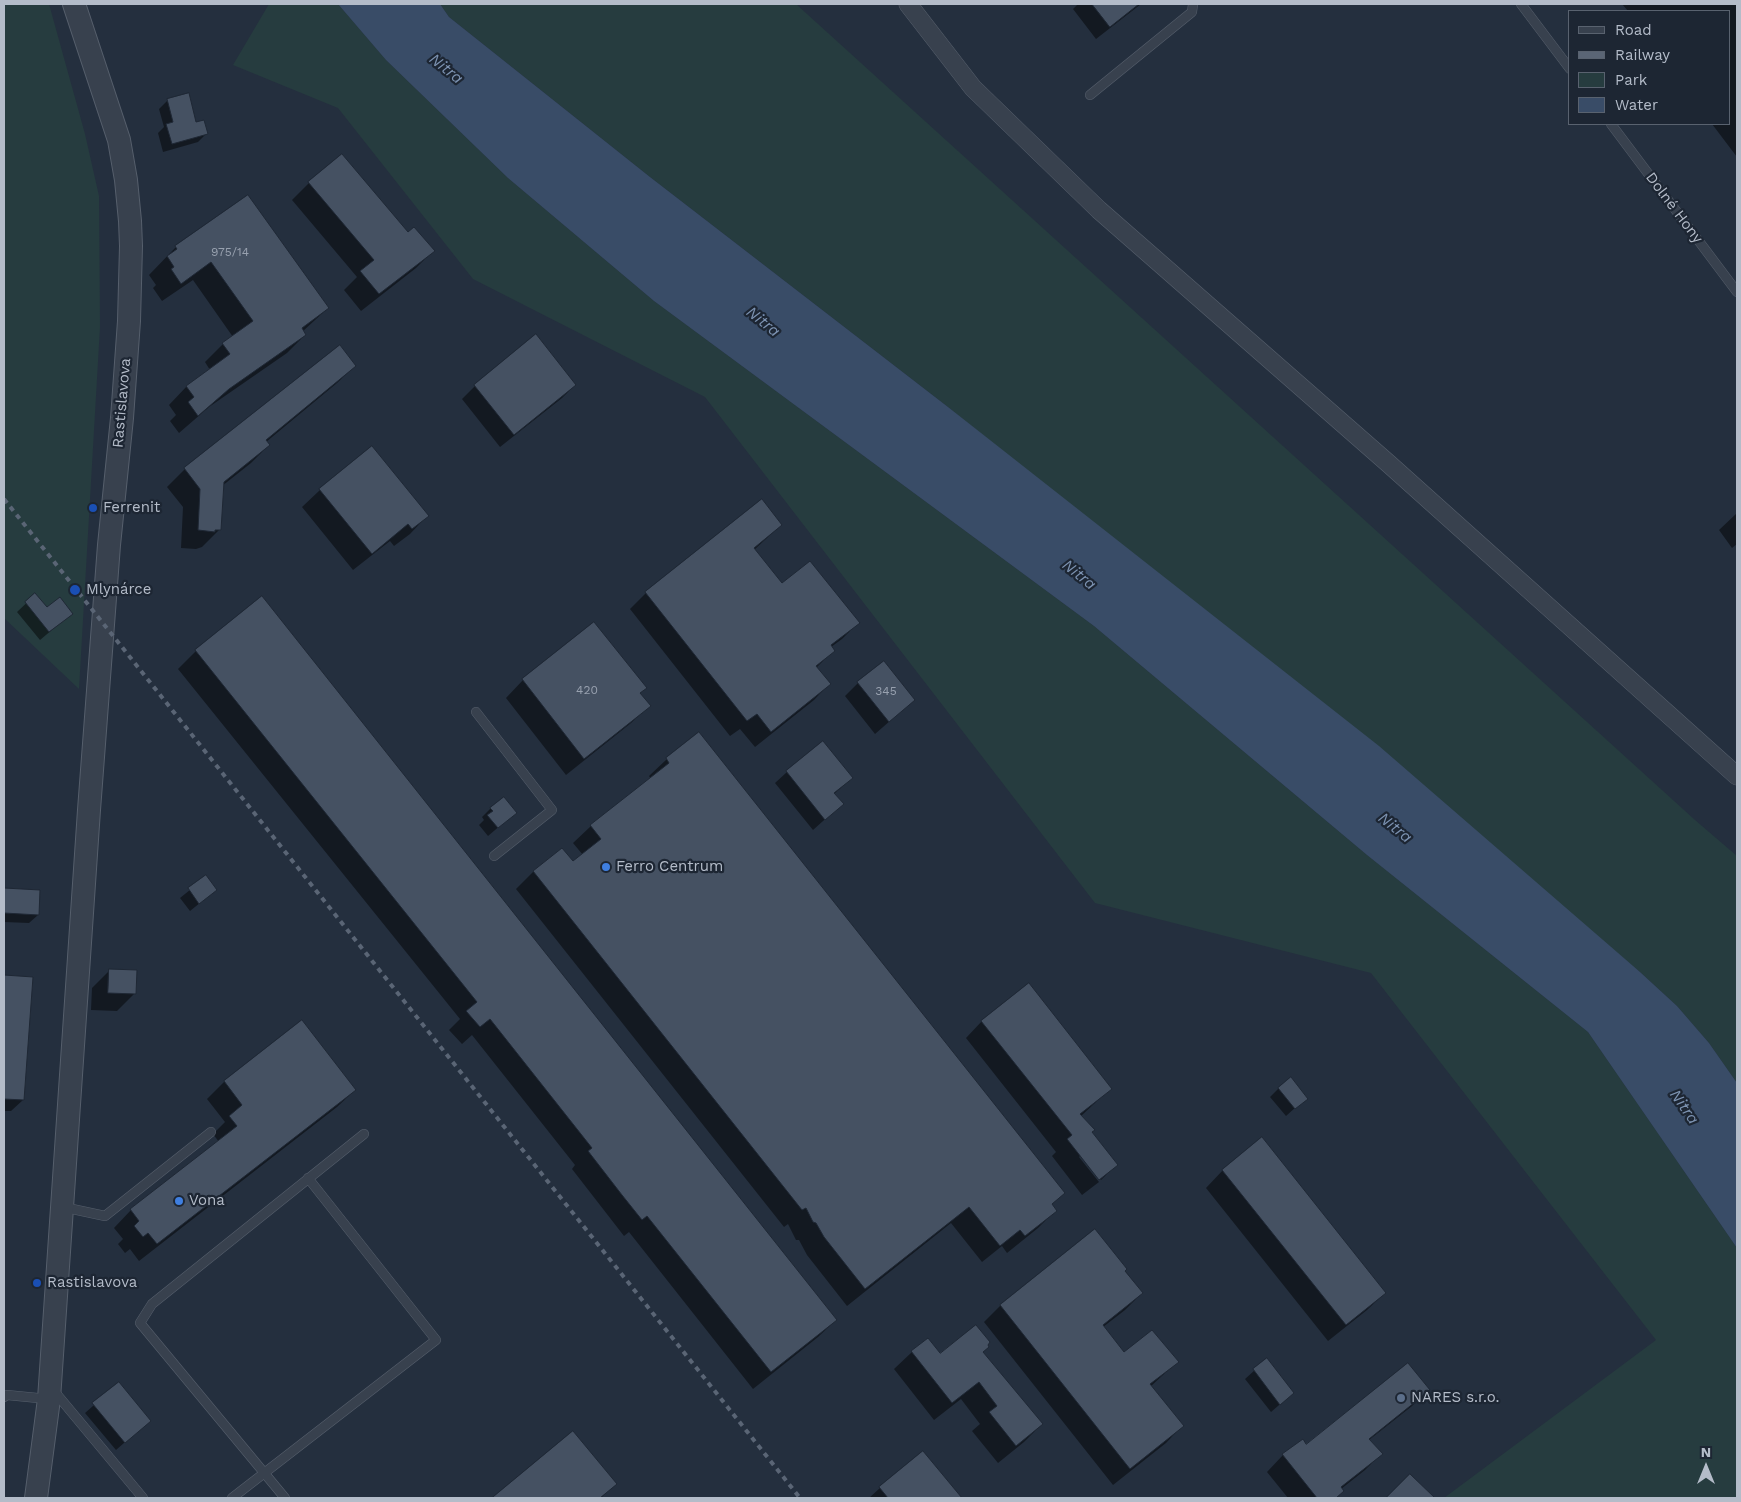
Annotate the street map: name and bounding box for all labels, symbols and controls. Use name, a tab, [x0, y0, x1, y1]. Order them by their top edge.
legend	[1568, 10, 1731, 125]
text: Road	[1615, 21, 1652, 39]
text: Railway	[1615, 46, 1670, 64]
water label: Nitra	[425, 50, 467, 88]
text: Park	[1615, 71, 1647, 89]
text: Water	[1615, 96, 1658, 114]
street label: Dolné Hony	[1641, 169, 1707, 247]
house number: 975/14	[211, 245, 249, 259]
water label: Nitra	[742, 303, 784, 341]
street label: Rastislavova	[109, 357, 135, 449]
place label: Ferrenit	[103, 499, 160, 517]
marker: Ferrenit	[87, 502, 99, 514]
water label: Nitra	[1058, 556, 1100, 594]
place label: Mlynárce	[86, 581, 151, 599]
marker: Mlynárce	[68, 583, 82, 597]
house number: 420	[576, 683, 598, 697]
house number: 345	[875, 684, 897, 698]
water label: Nitra	[1374, 809, 1416, 847]
place label: Ferro Centrum	[616, 858, 723, 876]
marker: Ferro Centrum	[600, 861, 612, 873]
water label: Nitra	[1665, 1086, 1703, 1128]
place label: Vona	[189, 1192, 225, 1210]
marker: Vona	[173, 1195, 185, 1207]
place label: Rastislavova	[47, 1274, 137, 1292]
marker: Rastislavova	[31, 1277, 43, 1289]
place label: NARES s.r.o.	[1411, 1389, 1499, 1407]
marker: NARES s.r.o.	[1395, 1392, 1407, 1404]
north arrow	[1681, 1442, 1731, 1492]
text: N	[1701, 1444, 1711, 1460]

